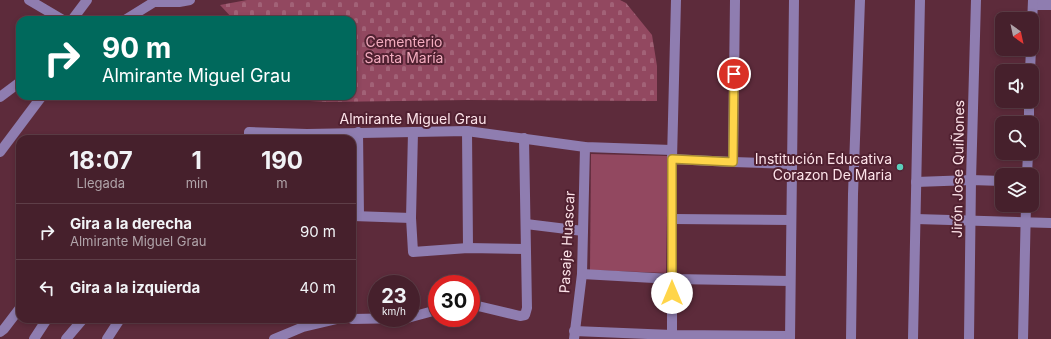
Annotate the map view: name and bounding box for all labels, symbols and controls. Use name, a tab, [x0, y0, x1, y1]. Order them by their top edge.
north arrow	[995, 12, 1039, 56]
map controls	[995, 12, 1039, 212]
text: 90 m	[102, 31, 171, 65]
icon: right	[36, 32, 88, 84]
park label: Cementerio Santa María	[365, 33, 443, 66]
pin	[717, 57, 751, 91]
icon: arrive	[723, 63, 745, 85]
button: sound	[995, 64, 1039, 108]
text: Almirante Miguel Grau	[102, 65, 291, 86]
street label: Jirón Jose QuiÑones	[948, 100, 967, 238]
street label: Almirante Miguel Grau	[340, 110, 486, 127]
button: search	[995, 116, 1039, 160]
text: 18:07	[69, 146, 133, 175]
text: 1	[192, 146, 202, 175]
text: 190	[261, 146, 303, 175]
place label: Institución Educativa Corazon De Maria	[755, 150, 892, 183]
marker: Institución Educativa Corazon De Maria	[895, 162, 905, 172]
button: layers	[995, 168, 1039, 212]
text: Llegada	[77, 175, 125, 191]
text: min	[186, 175, 208, 191]
text: m	[276, 175, 288, 191]
street label: Pasaje Huascar	[555, 190, 578, 294]
text: Gira a la derecha	[70, 214, 192, 233]
icon: right	[36, 221, 58, 243]
text: 90 m	[300, 222, 336, 241]
text: Almirante Miguel Grau	[70, 233, 206, 249]
position arrow	[651, 272, 693, 314]
speed limit sign: 30	[428, 275, 480, 327]
icon: left	[36, 277, 58, 299]
text: Gira a la izquierda	[70, 278, 200, 297]
text: 40 m	[299, 278, 336, 297]
text: 23	[381, 284, 407, 308]
text: km/h	[382, 305, 406, 317]

